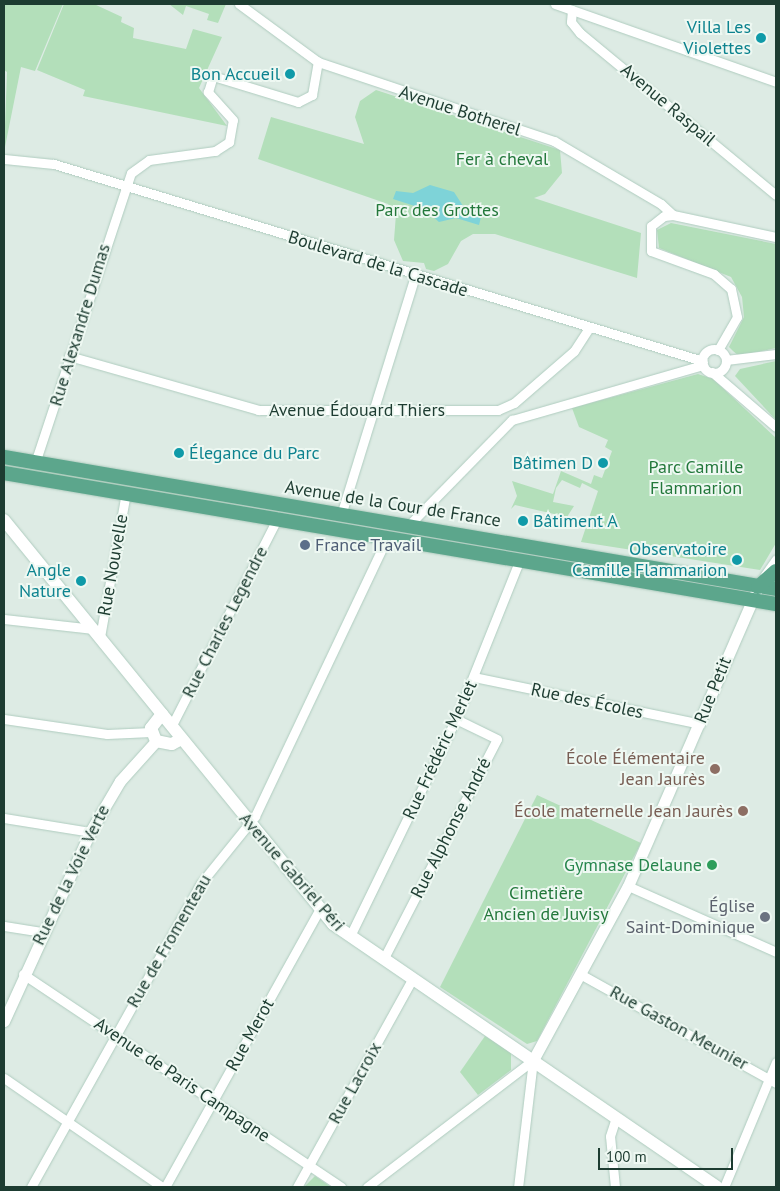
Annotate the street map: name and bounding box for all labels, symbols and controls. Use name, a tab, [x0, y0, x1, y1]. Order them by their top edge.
place label: Villa Les Violettes	[683, 17, 751, 59]
marker: Villa Les Violettes	[755, 32, 767, 44]
street label: Avenue Raspail	[616, 59, 720, 151]
place label: Bon Accueil	[190, 63, 280, 85]
marker: Bon Accueil	[284, 68, 296, 80]
street label: Avenue Botherel	[396, 81, 524, 141]
park label: Fer à cheval	[456, 148, 548, 170]
park label: Parc des Grottes	[375, 199, 499, 221]
street label: Boulevard de la Cascade	[285, 226, 471, 302]
street label: Rue Alexandre Dumas	[45, 241, 115, 409]
street label: Avenue Édouard Thiers	[269, 399, 445, 421]
place label: Élegance du Parc	[189, 442, 320, 464]
marker: Élegance du Parc	[173, 447, 185, 459]
place label: Bâtimen D	[512, 452, 593, 474]
marker: Bâtimen D	[597, 457, 609, 469]
park label: Parc Camille Flammarion	[648, 457, 744, 499]
street label: Avenue de la Cour de France	[284, 476, 502, 532]
place label: Bâtiment A	[533, 510, 618, 532]
street label: Rue Nouvelle	[93, 512, 133, 618]
marker: Bâtiment A	[517, 515, 529, 527]
place label: France Travail	[315, 534, 422, 556]
marker: France Travail	[299, 539, 311, 551]
place label: Observatoire Camille Flammarion	[572, 539, 727, 582]
street label: Rue Charles Legendre	[177, 543, 273, 701]
marker: Observatoire Camille Flammarion	[731, 554, 743, 566]
place label: Angle Nature	[19, 560, 71, 602]
marker: Angle Nature	[75, 575, 87, 587]
street label: Rue Petit	[690, 654, 736, 726]
street label: Rue Frédéric Merlet	[398, 677, 482, 823]
street label: Rue des Écoles	[529, 679, 645, 723]
place label: École Élémentaire Jean Jaurès	[566, 748, 705, 791]
street label: Rue Alphonse André	[406, 754, 496, 902]
marker: École Élémentaire Jean Jaurès	[709, 763, 721, 775]
place label: École maternelle Jean Jaurès	[514, 800, 733, 822]
street label: Rue de la Voie Verte	[27, 801, 115, 949]
marker: École maternelle Jean Jaurès	[737, 805, 749, 817]
street label: Avenue Gabriel Péri	[235, 808, 349, 936]
place label: Gymnase Delaune	[564, 854, 702, 876]
marker: Gymnase Delaune	[706, 859, 718, 871]
street label: Rue de Fromenteau	[122, 871, 216, 1011]
park label: Cimetière Ancien de Juvisy	[483, 883, 609, 926]
place label: Église Saint-Dominique	[626, 896, 755, 939]
marker: Église Saint-Dominique	[759, 911, 771, 923]
street label: Rue Gaston Meunier	[606, 981, 752, 1075]
street label: Rue Merot	[221, 995, 279, 1075]
street label: Avenue de Paris Campagne	[90, 1013, 274, 1147]
street label: Rue Lacroix	[324, 1038, 386, 1128]
scale bar	[600, 1138, 735, 1170]
text: 100 m	[606, 1147, 647, 1166]

